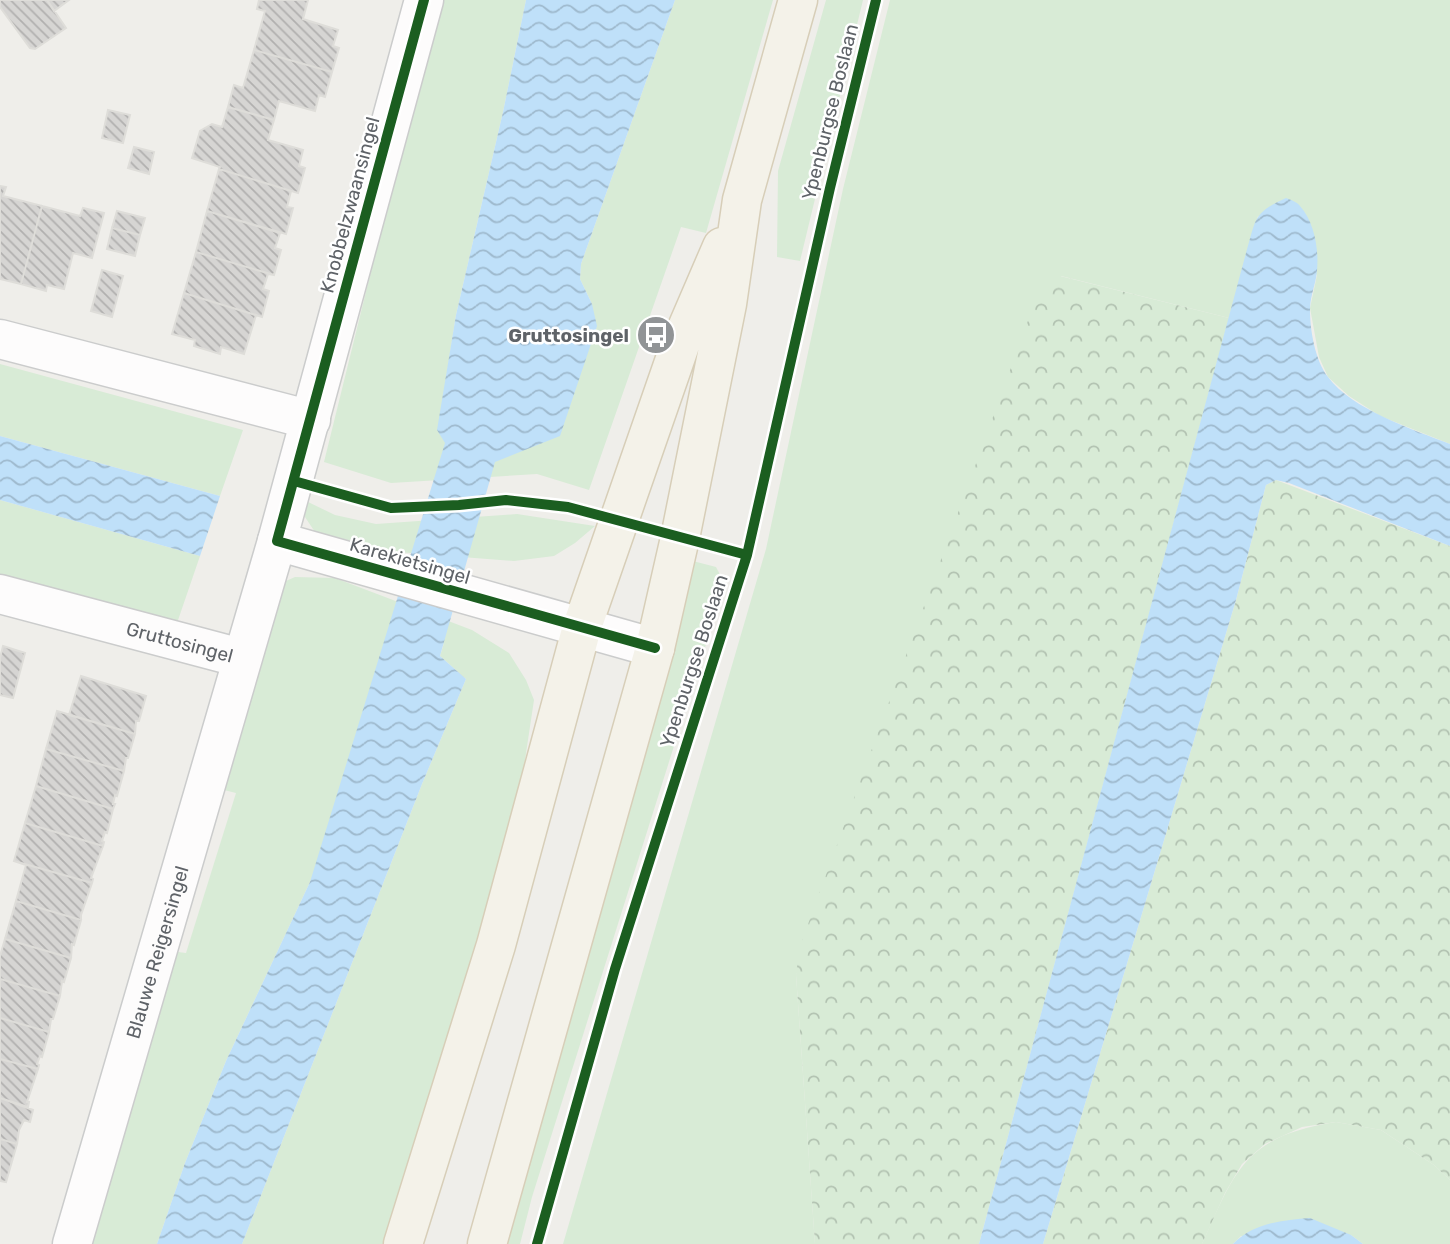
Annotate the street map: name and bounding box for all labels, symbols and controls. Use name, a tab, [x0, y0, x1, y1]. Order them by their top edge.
street label: Ypenburgse Boslaan	[797, 21, 863, 203]
street label: Knobbelzwaansingel	[315, 114, 385, 296]
bus stop icon: Gruttosingel	[635, 314, 677, 356]
place label: Gruttosingel	[508, 324, 629, 347]
street label: Karekietsingel	[347, 533, 473, 589]
street label: Ypenburgse Boslaan	[655, 571, 733, 751]
street label: Gruttosingel	[124, 617, 236, 667]
street label: Blauwe Reigersingel	[121, 863, 193, 1041]

